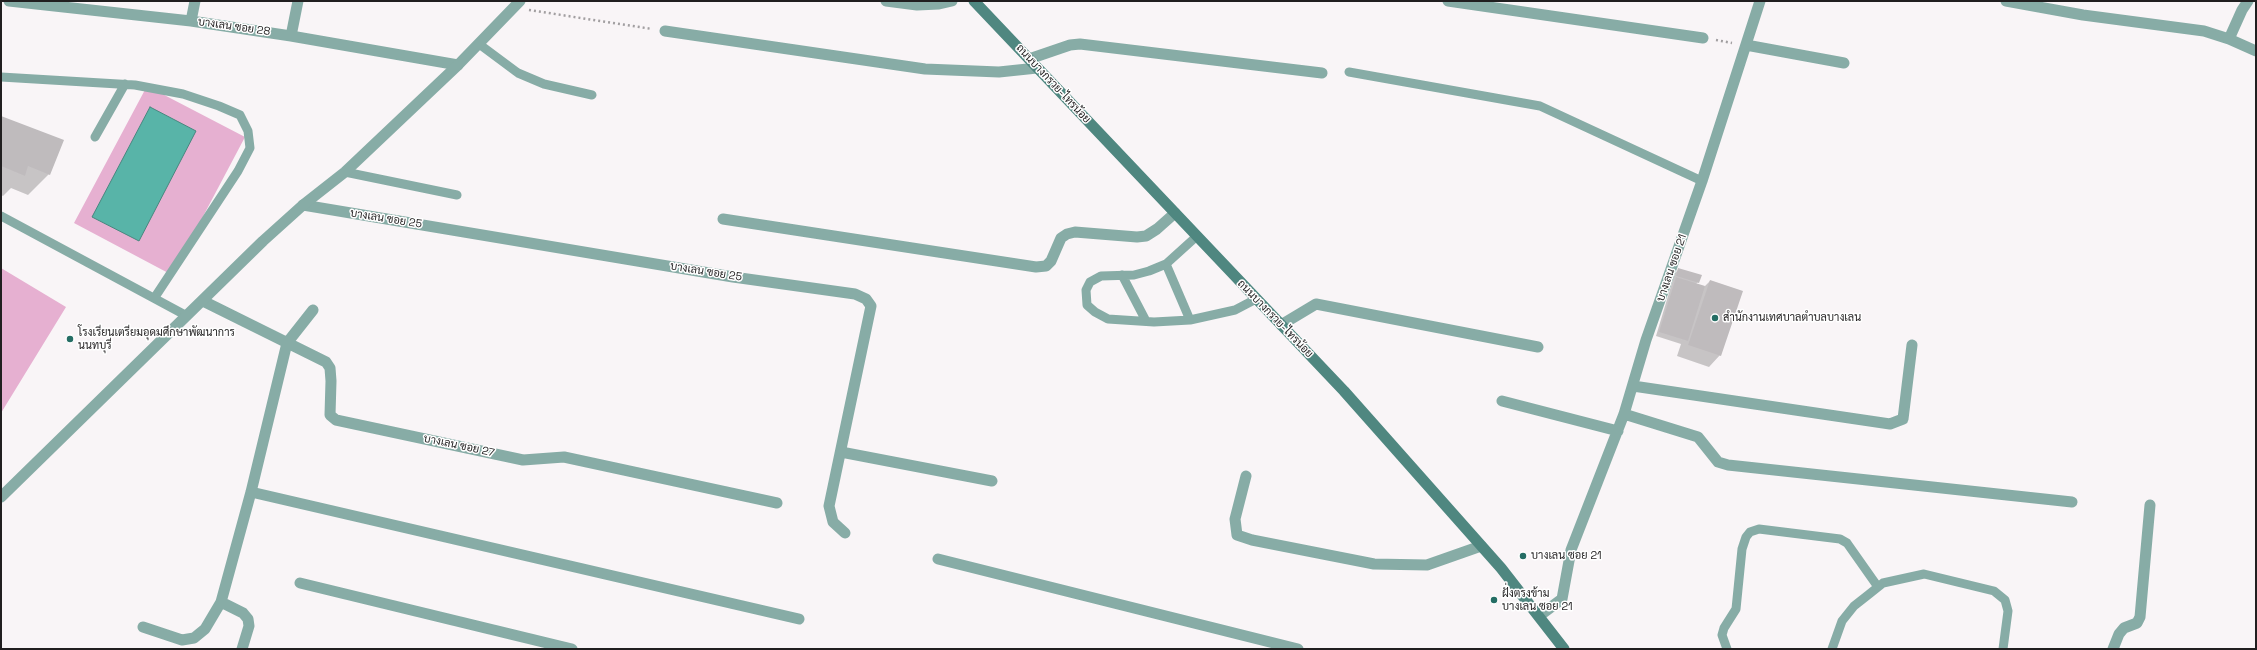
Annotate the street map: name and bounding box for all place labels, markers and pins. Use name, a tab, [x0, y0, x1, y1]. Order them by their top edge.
place label: สำนักงานเทศบาลตำบลบางเลน	[1723, 311, 1861, 325]
marker: สำนักงานเทศบาลตำบลบางเลน	[1710, 313, 1720, 323]
place label: โรงเรียนเตรียมอุดมศึกษาพัฒนาการ นนทบุรี	[78, 326, 235, 352]
marker: โรงเรียนเตรียมอุดมศึกษาพัฒนาการ นนทบุรี	[65, 334, 75, 344]
place label: บางเลน ซอย 21	[1531, 549, 1602, 563]
marker: บางเลน ซอย 21	[1518, 551, 1528, 561]
place label: ฝั่งตรงข้าม บางเลน ซอย 21	[1502, 587, 1573, 613]
marker: ฝั่งตรงข้าม บางเลน ซอย 21	[1489, 595, 1499, 605]

